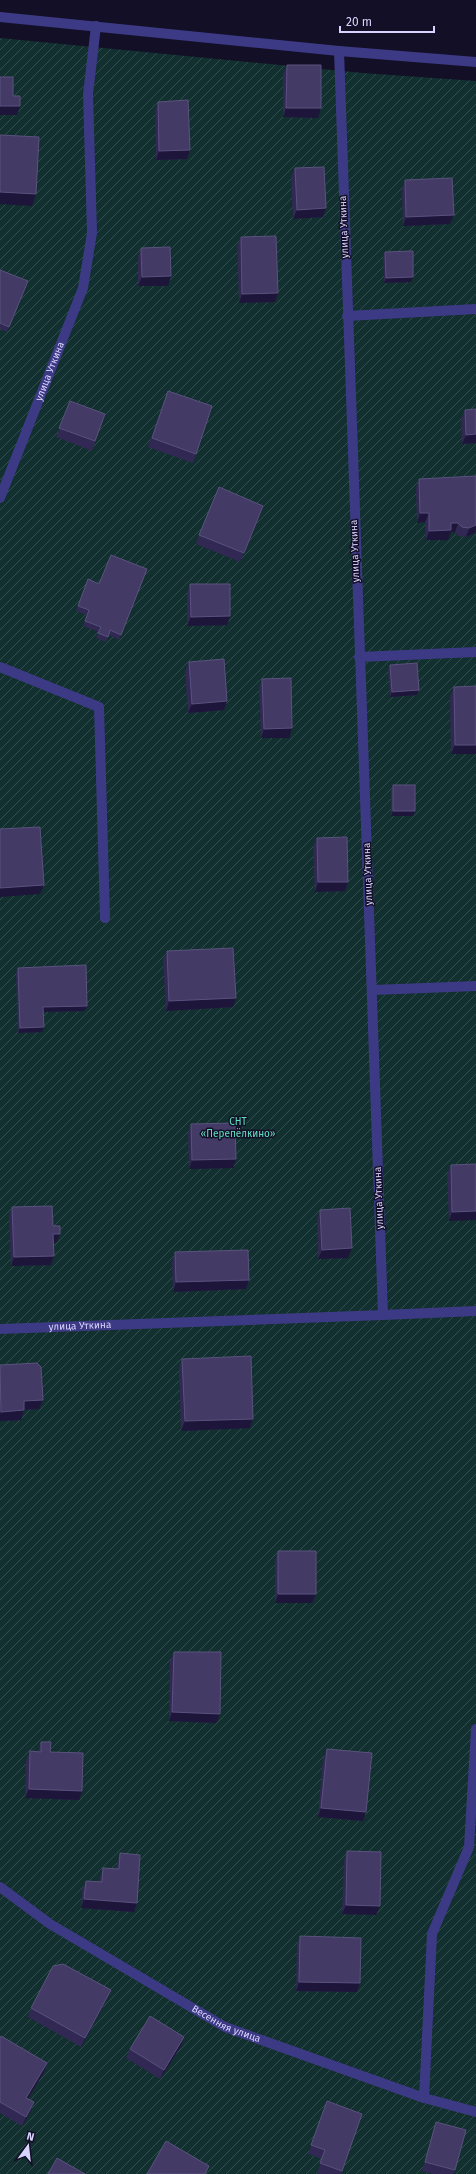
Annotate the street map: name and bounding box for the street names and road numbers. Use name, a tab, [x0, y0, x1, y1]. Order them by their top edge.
street label: улица Уткина	[337, 195, 351, 259]
street label: улица Уткина	[33, 340, 67, 403]
street label: улица Уткина	[348, 519, 362, 583]
street label: улица Уткина	[361, 842, 375, 906]
street label: улица Уткина	[372, 1166, 386, 1230]
street label: улица Уткина	[48, 1319, 112, 1333]
street label: Весенняя улица	[189, 2003, 262, 2045]

